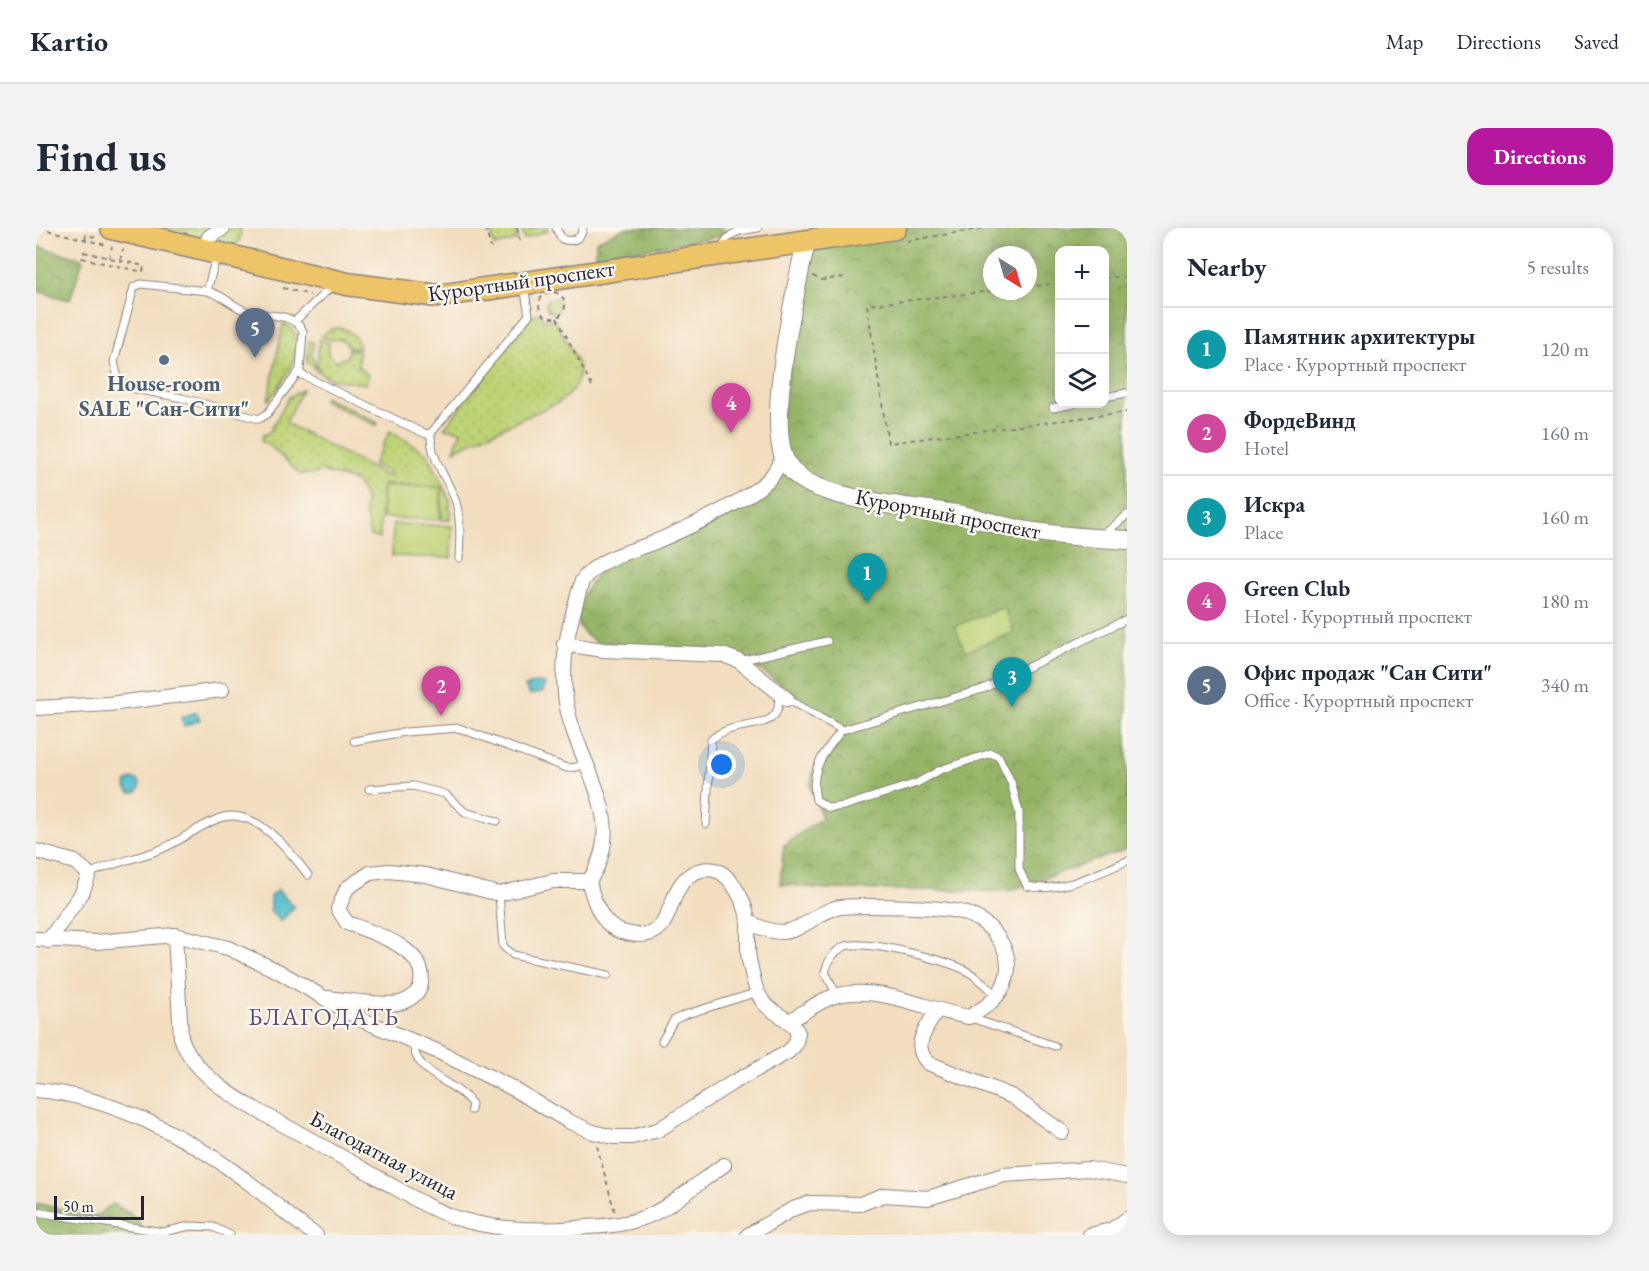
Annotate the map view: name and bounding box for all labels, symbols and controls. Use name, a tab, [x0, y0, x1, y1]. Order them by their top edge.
text: Kartio	[30, 23, 108, 59]
text: Map	[1386, 28, 1423, 55]
text: Directions	[1456, 28, 1541, 55]
text: Saved	[1574, 28, 1619, 55]
button: Directions	[1467, 128, 1613, 185]
text: Find us	[36, 129, 167, 184]
north arrow	[983, 246, 1037, 300]
map controls	[1055, 246, 1109, 408]
button: +	[1055, 246, 1109, 300]
text: Nearby	[1187, 250, 1267, 284]
street label: Курортный проспект	[426, 254, 616, 308]
text: 5 results	[1526, 254, 1589, 280]
button: −	[1055, 300, 1109, 354]
pin: 5	[236, 308, 274, 358]
text: Памятник архитектуры	[1244, 322, 1475, 351]
text: 1	[1201, 336, 1212, 362]
text: 120 m	[1541, 336, 1589, 362]
text: Place · Курортный проспект	[1244, 351, 1466, 377]
marker: House-room SALE "Сан-Сити"	[157, 353, 171, 367]
button: layers	[1055, 354, 1109, 408]
place label: House-room SALE "Сан-Сити"	[79, 369, 249, 423]
pin: 4	[712, 384, 750, 433]
text: ФордеВинд	[1244, 406, 1356, 435]
text: 2	[1201, 420, 1212, 446]
text: 160 m	[1541, 420, 1589, 446]
text: Hotel	[1244, 435, 1289, 461]
street label: Курортный проспект	[853, 482, 1043, 546]
text: Искра	[1244, 490, 1305, 519]
text: 3	[1201, 504, 1212, 530]
text: 160 m	[1541, 504, 1589, 530]
text: Place	[1244, 519, 1283, 545]
pin: 1	[848, 554, 886, 603]
text: Green Club	[1244, 574, 1350, 603]
text: 4	[1201, 588, 1212, 614]
text: 180 m	[1541, 588, 1589, 614]
text: Hotel · Курортный проспект	[1244, 603, 1472, 629]
pin: 3	[992, 658, 1032, 707]
text: Офис продаж "Сан Сити"	[1244, 658, 1492, 687]
pin: 2	[422, 666, 460, 716]
text: 5	[1201, 672, 1212, 698]
text: 340 m	[1541, 672, 1589, 698]
text: Office · Курортный проспект	[1244, 687, 1473, 713]
your location	[707, 750, 736, 779]
district label: БЛАГОДАТЬ	[248, 1001, 400, 1032]
street label: Благодатная улица	[305, 1104, 463, 1206]
scale bar	[54, 1193, 144, 1220]
text: 50 m	[63, 1196, 94, 1217]

